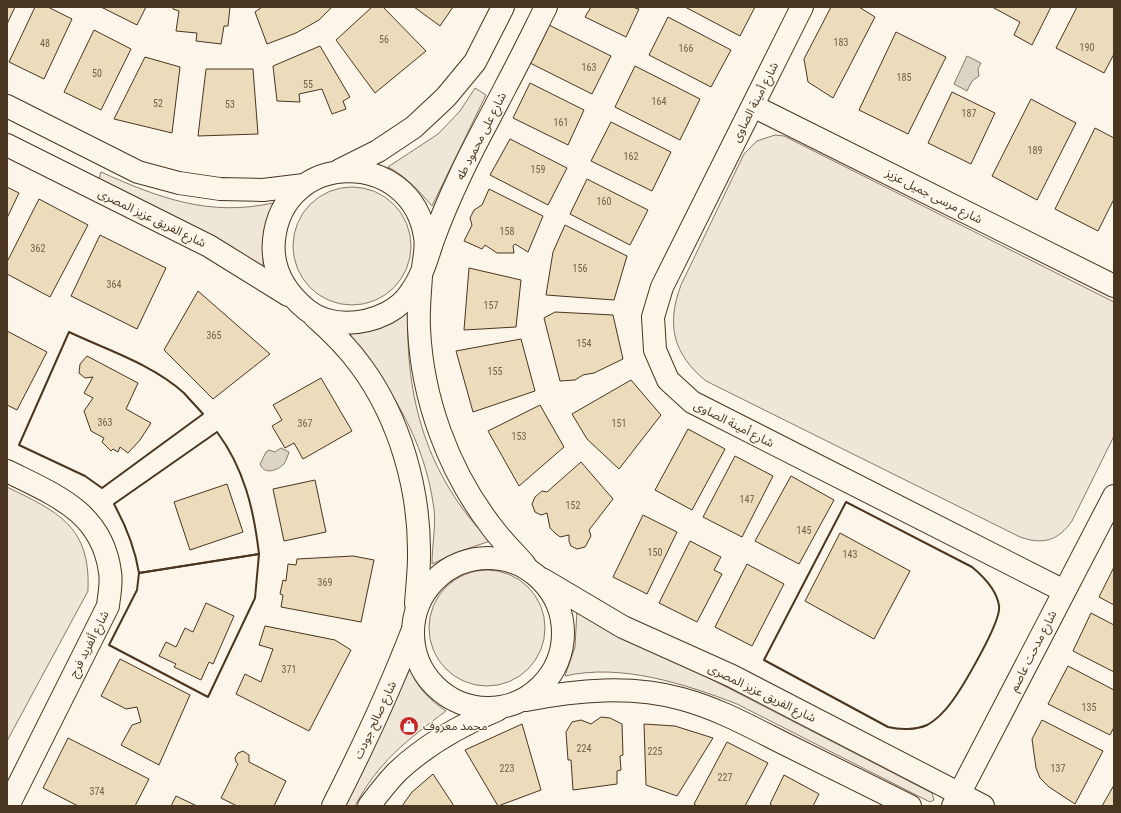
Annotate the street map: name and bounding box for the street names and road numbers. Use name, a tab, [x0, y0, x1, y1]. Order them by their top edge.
street label: شارع أمينة الصاوى	[728, 59, 783, 145]
street label: شارع على محمود طه	[453, 90, 511, 183]
street label: شارع مرسى جميل عزيز	[882, 165, 985, 228]
street label: شارع الفريق عزيز المصرى	[95, 186, 208, 252]
street label: شارع أمينة الصاوى	[691, 397, 777, 452]
street label: شارع ألفريد فرج	[66, 608, 114, 681]
street label: شارع مدحت عاصم	[1007, 608, 1061, 695]
street label: شارع الفريق عزيز المصرى	[705, 661, 818, 727]
street label: شارع صالح جودت	[351, 679, 401, 762]

